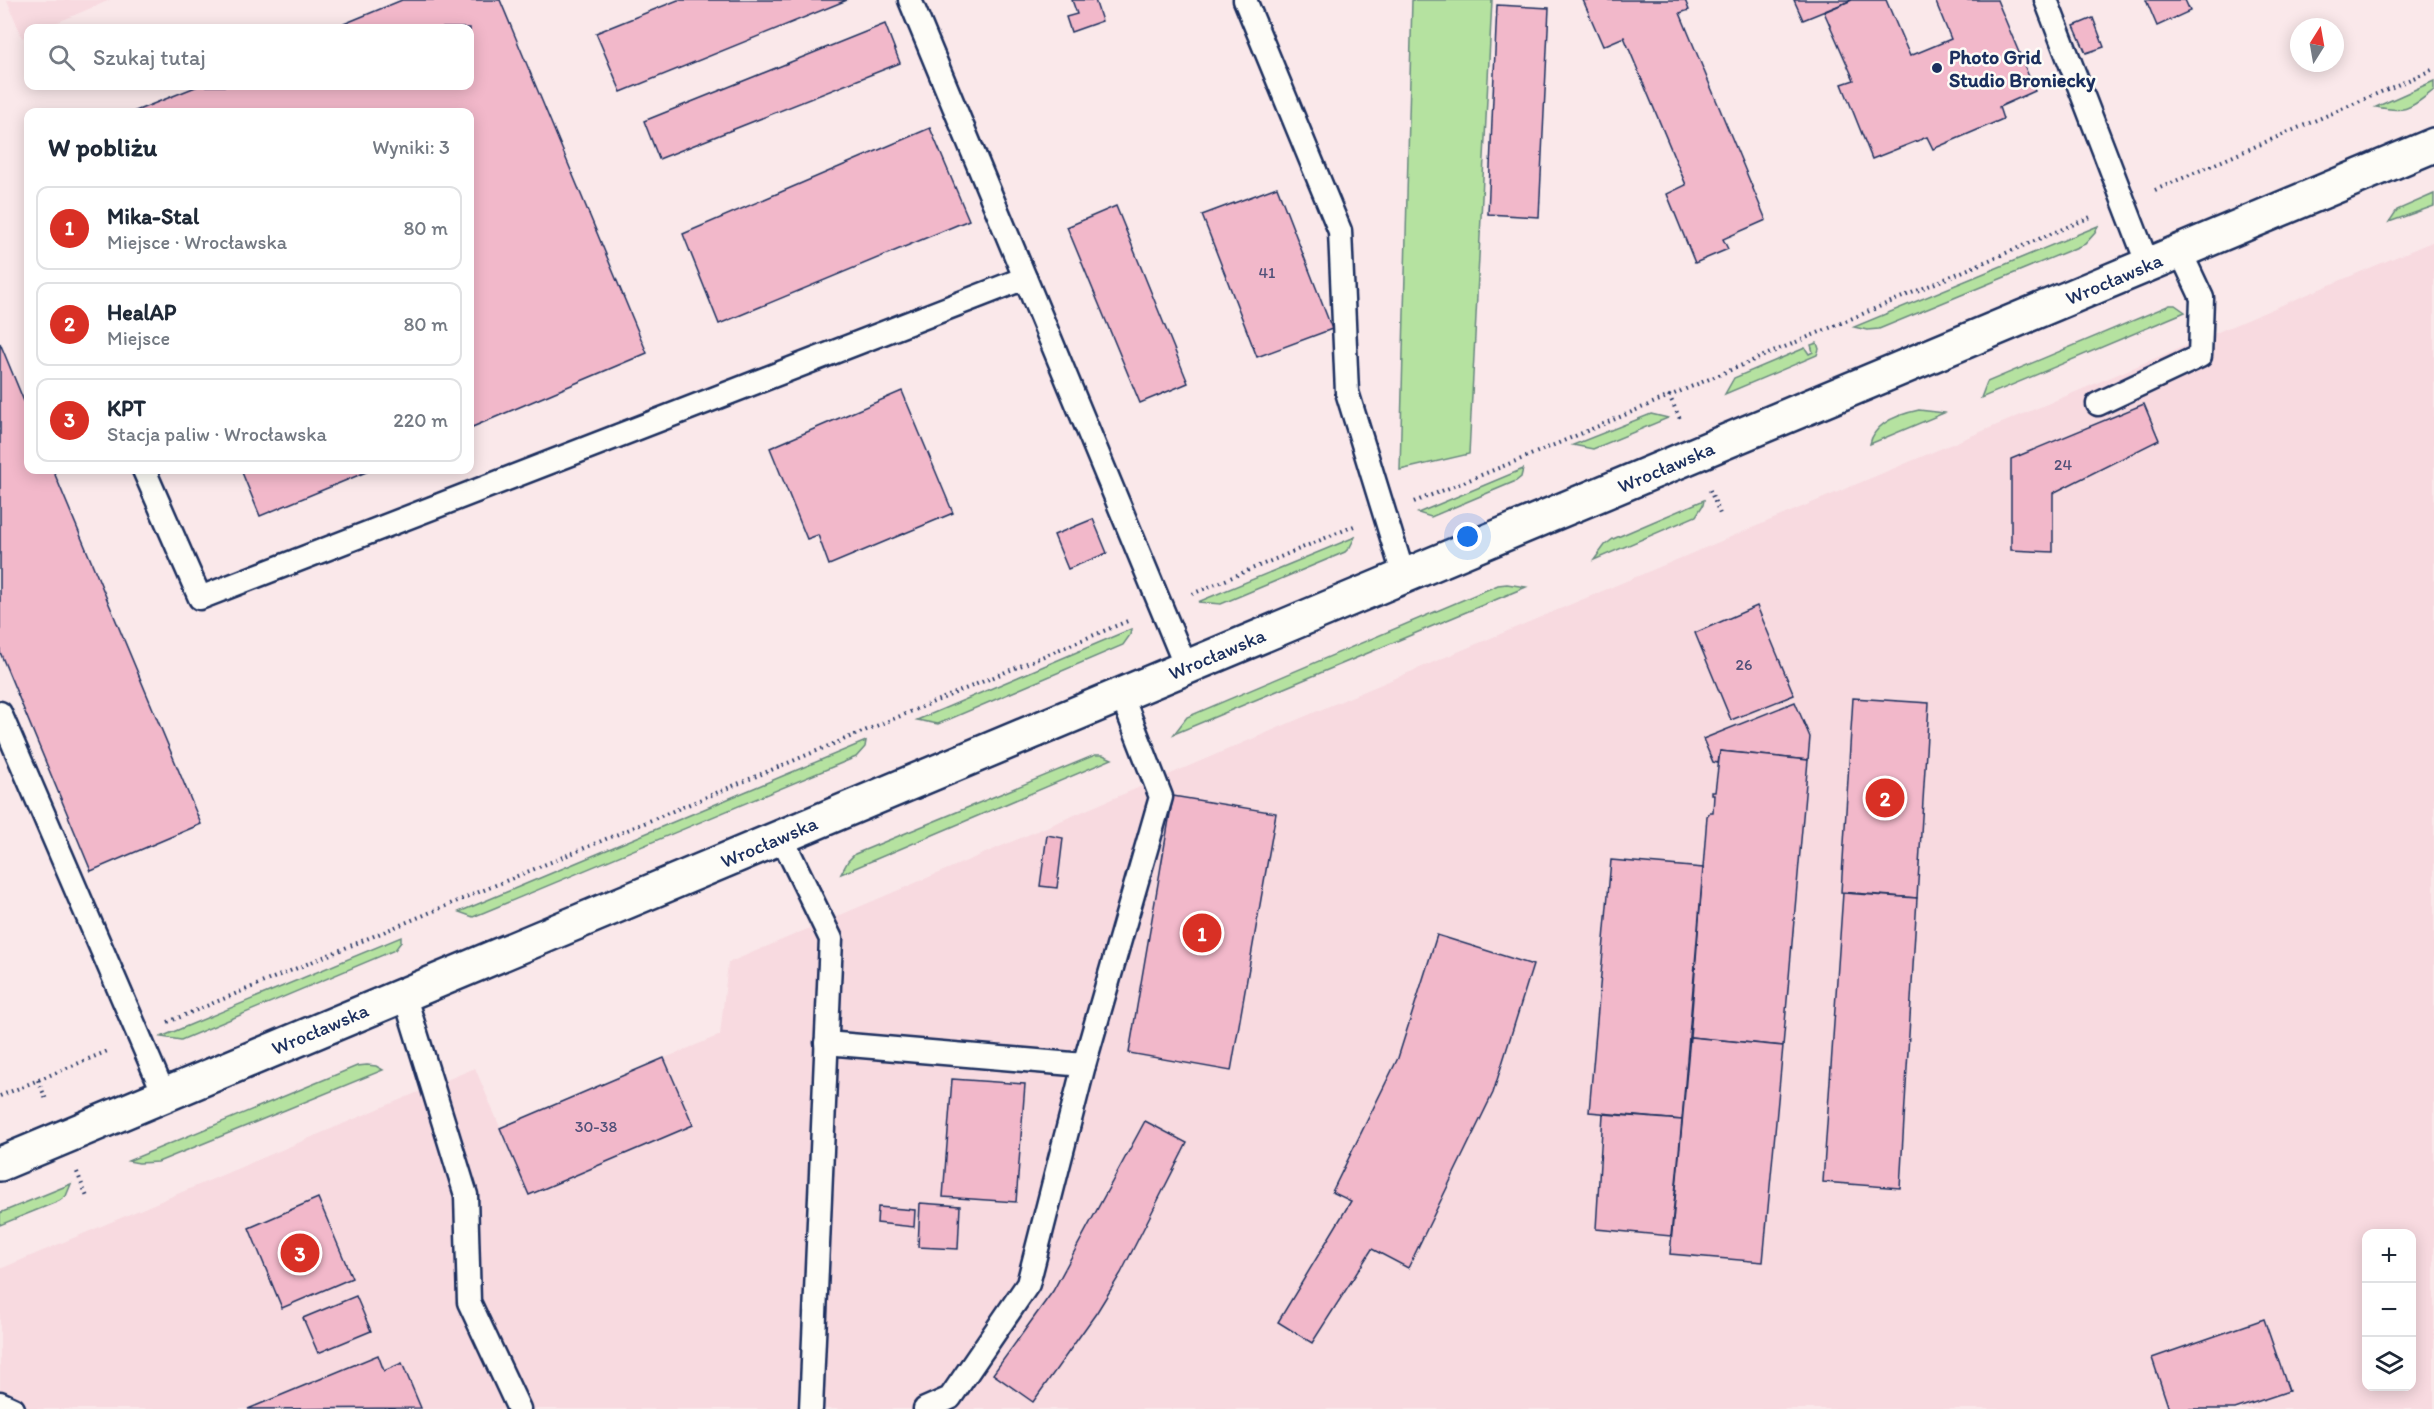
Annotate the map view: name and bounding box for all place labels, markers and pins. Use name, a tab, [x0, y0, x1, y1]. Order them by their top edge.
place label: Photo Grid Studio Broniecky	[1949, 45, 2096, 93]
marker: Photo Grid Studio Broniecky	[1930, 61, 1944, 75]
pin: 2	[1866, 776, 1904, 820]
pin: 1	[1182, 910, 1222, 956]
pin: 3	[280, 1230, 320, 1276]

